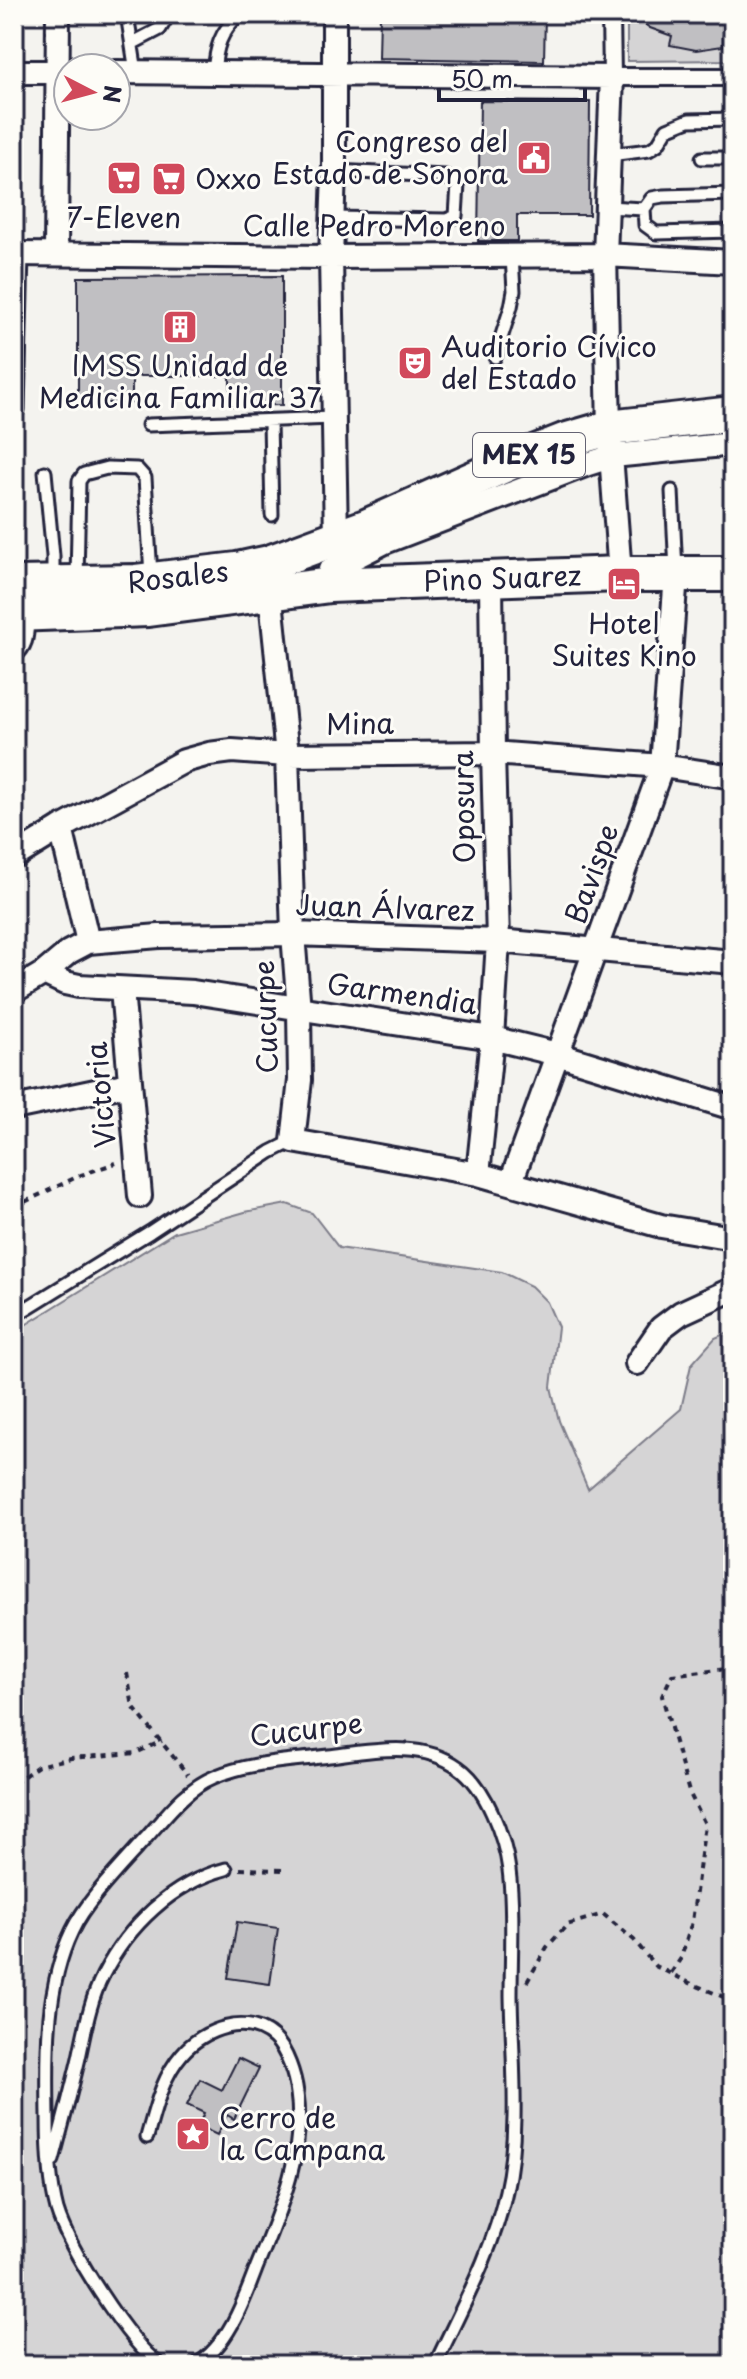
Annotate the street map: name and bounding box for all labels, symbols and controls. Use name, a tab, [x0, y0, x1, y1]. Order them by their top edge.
north arrow	[52, 52, 132, 132]
scale bar	[439, 52, 585, 102]
text: 50 m	[451, 60, 513, 96]
text: N	[96, 84, 131, 105]
place label: Congreso del Estado de Sonora	[272, 119, 509, 194]
public building icon: Congreso del Estado de Sonora	[515, 139, 553, 177]
place label: Oxxo	[195, 156, 262, 199]
supermarket icon: 7-Eleven	[105, 159, 143, 197]
supermarket icon: Oxxo	[150, 160, 188, 198]
place label: 7-Eleven	[67, 195, 181, 238]
street label: Calle Pedro Moreno	[243, 203, 505, 246]
building icon: IMSS Unidad de Medicina Familiar 37	[161, 308, 199, 346]
place label: Auditorio Cívico del Estado	[441, 324, 657, 399]
place label: IMSS Unidad de Medicina Familiar 37	[39, 343, 321, 418]
theatre icon: Auditorio Cívico del Estado	[396, 344, 434, 382]
road number: MEX 15	[473, 433, 585, 477]
street label: Rosales	[125, 548, 231, 603]
street label: Pino Suarez	[422, 552, 582, 601]
hotel icon: Hotel Suites Kino	[605, 565, 643, 603]
place label: Hotel Suites Kino	[551, 601, 697, 676]
street label: Mina	[326, 700, 395, 745]
street label: Oposura	[440, 749, 485, 864]
street label: Bavispe	[553, 817, 629, 930]
street label: Juan Álvarez	[295, 882, 475, 931]
street label: Cucurpe	[241, 960, 288, 1074]
street label: Garmendia	[324, 961, 480, 1024]
street label: Victoria	[73, 1040, 126, 1150]
street label: Cucurpe	[247, 1700, 365, 1757]
place label: Cerro de la Campana	[219, 2095, 386, 2170]
place icon: Cerro de la Campana	[174, 2115, 212, 2153]

